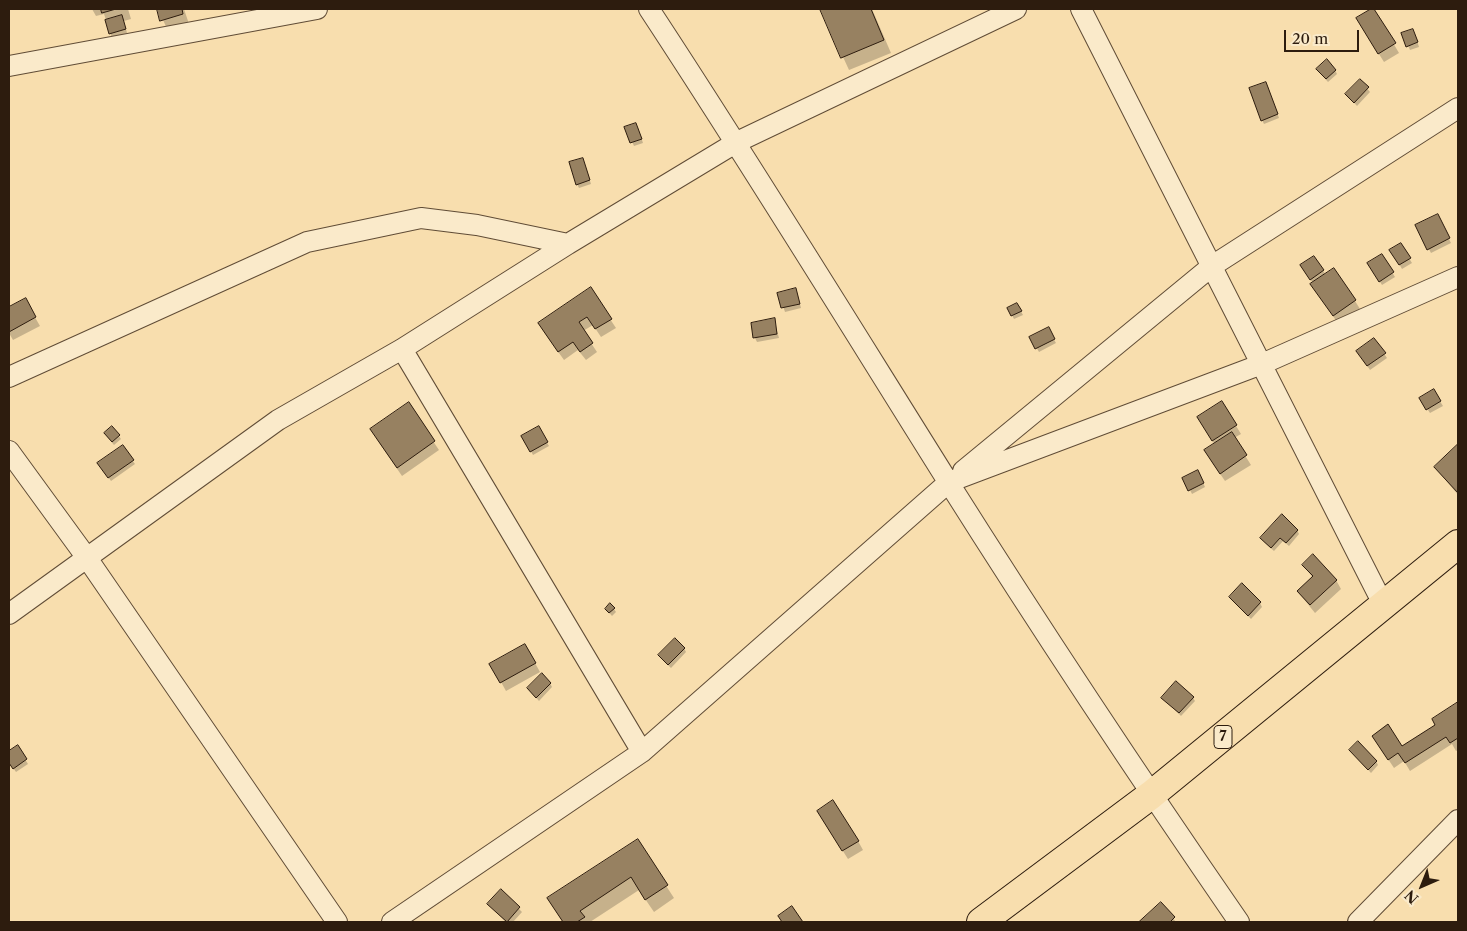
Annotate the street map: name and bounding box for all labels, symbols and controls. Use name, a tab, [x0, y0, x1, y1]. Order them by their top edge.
scale bar	[1287, 20, 1362, 52]
text: 20 m	[1292, 29, 1328, 48]
road number: 7	[1214, 726, 1232, 749]
north arrow	[1397, 861, 1447, 911]
text: N	[1401, 886, 1422, 907]

